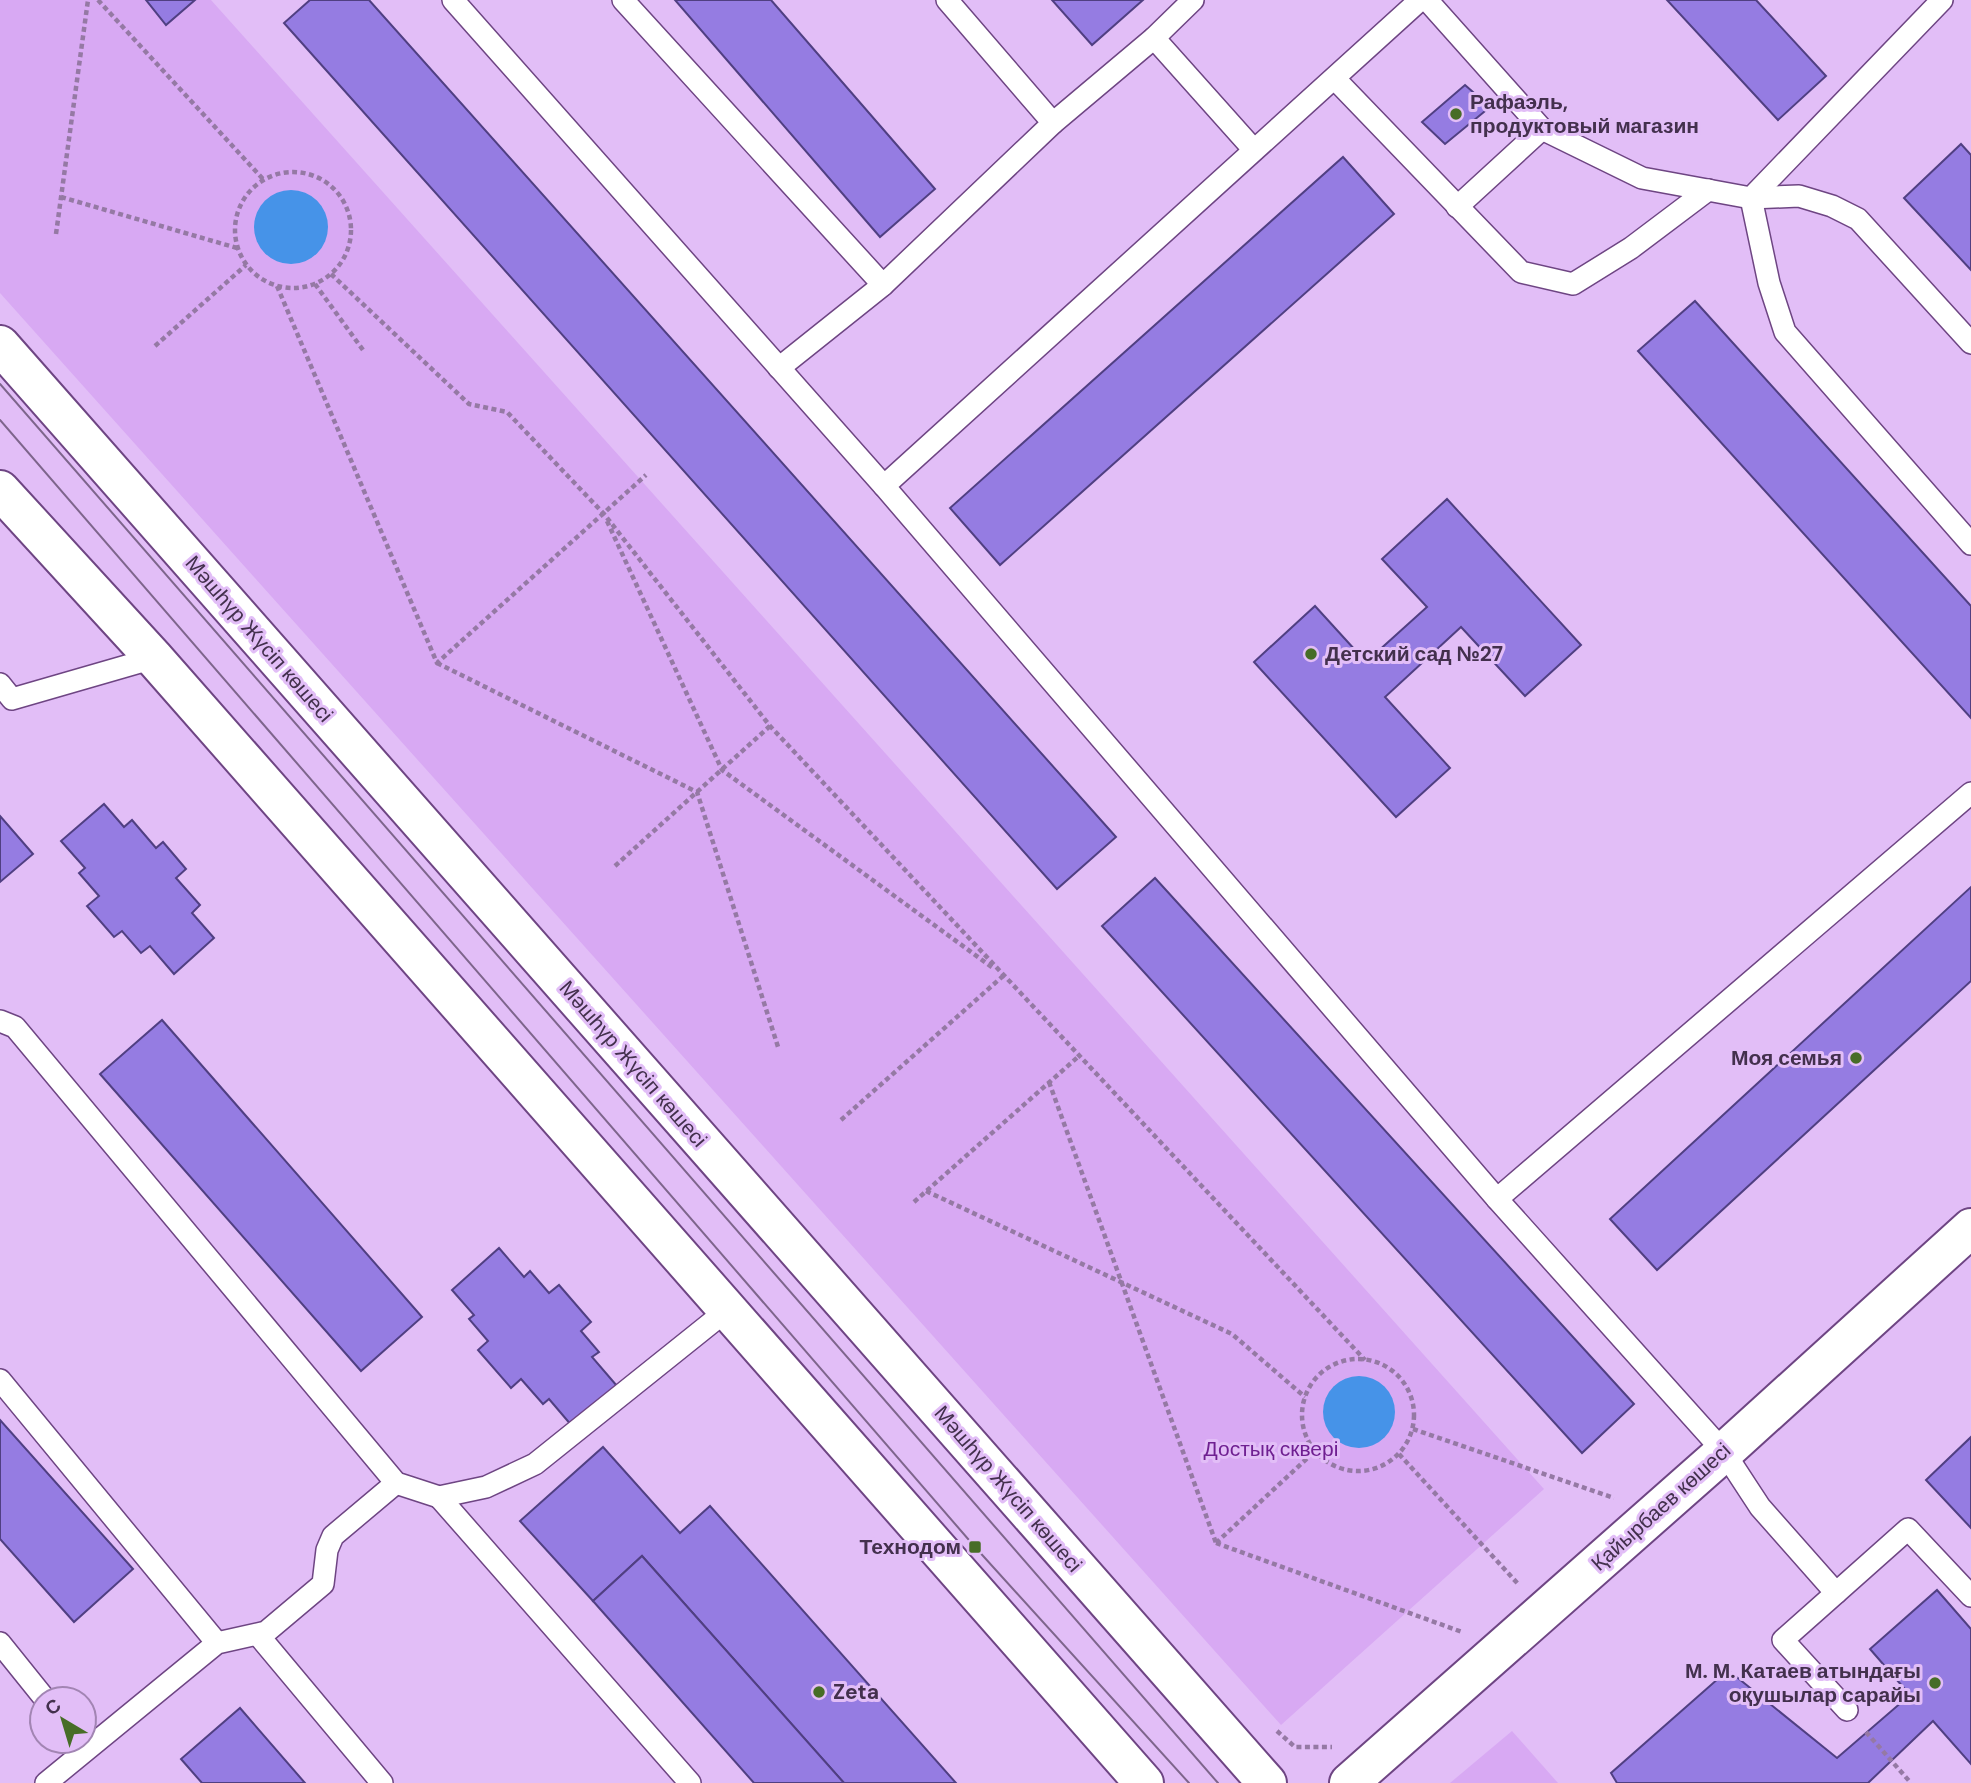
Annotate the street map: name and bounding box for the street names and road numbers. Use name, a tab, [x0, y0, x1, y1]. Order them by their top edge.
street label: Мәшһүр Жүсіп көшесі	[179, 550, 339, 728]
street label: Мәшһүр Жүсіп көшесі	[553, 975, 713, 1153]
street label: Мәшһүр Жүсіп көшесі	[928, 1400, 1088, 1578]
street label: Қайырбаев көшесі	[1585, 1437, 1737, 1577]

